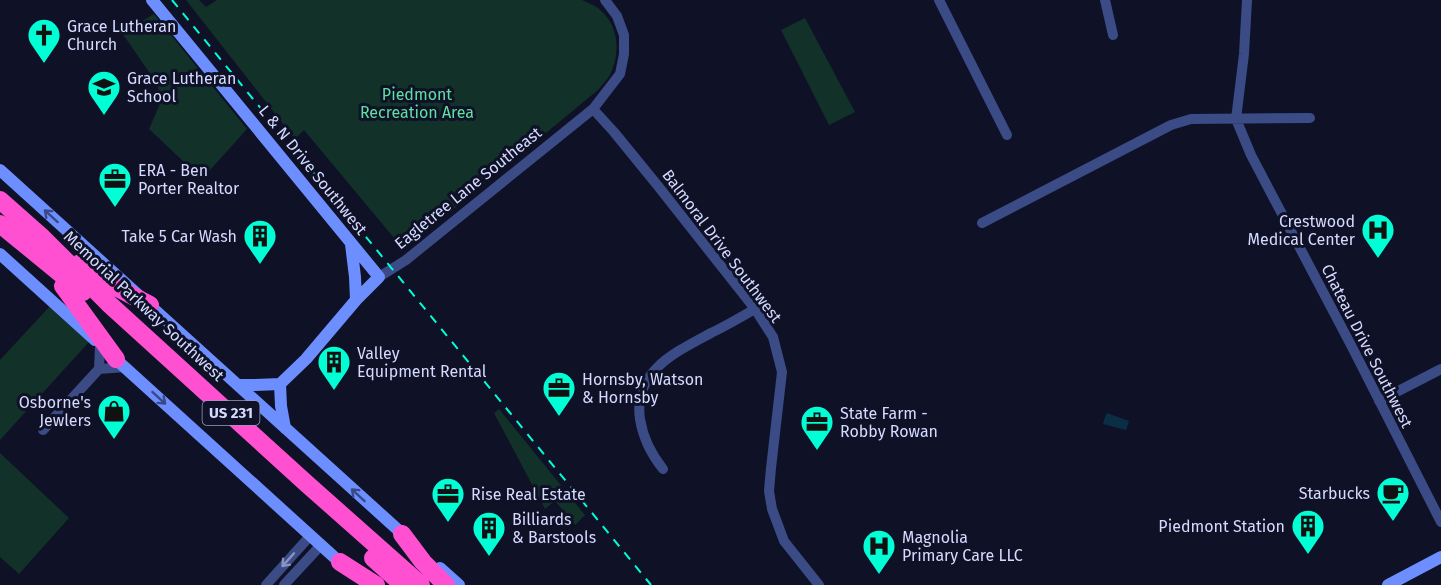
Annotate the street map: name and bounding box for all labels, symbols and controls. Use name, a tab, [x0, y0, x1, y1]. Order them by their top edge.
church icon: Grace Lutheran Church	[26, 17, 62, 64]
place label: Grace Lutheran Church	[67, 17, 176, 54]
school or university icon: Grace Lutheran School	[86, 69, 122, 116]
place label: Grace Lutheran School	[127, 69, 236, 106]
park label: Piedmont Recreation Area	[360, 85, 474, 122]
street label: L & N Drive Southwest	[255, 101, 371, 239]
street label: Eagletree Lane Southeast	[391, 123, 545, 253]
office icon: ERA - Ben Porter Realtor	[97, 161, 133, 208]
place label: ERA - Ben Porter Realtor	[138, 161, 240, 198]
street label: Balmoral Drive Southwest	[658, 166, 786, 326]
one-way arrow	[44, 209, 59, 223]
place label: Crestwood Medical Center	[1248, 212, 1356, 249]
hospital icon: Crestwood Medical Center	[1360, 212, 1396, 259]
building icon: Take 5 Car Wash	[242, 218, 278, 265]
street label: Memorial Parkway Southwest	[60, 227, 228, 385]
place label: Take 5 Car Wash	[122, 227, 237, 246]
street label: Chateau Drive Southwest	[1317, 261, 1417, 431]
building icon: Valley Equipment Rental	[316, 344, 352, 391]
place label: Valley Equipment Rental	[357, 344, 487, 381]
office icon: Hornsby, Watson & Hornsby	[541, 370, 577, 417]
place label: Hornsby, Watson & Hornsby	[582, 370, 703, 407]
one-way arrow	[151, 391, 166, 405]
place label: Osborne's Jewlers	[19, 393, 91, 430]
shop icon: Osborne's Jewlers	[96, 393, 132, 440]
road number: US 231	[202, 401, 260, 425]
office icon: State Farm - Robby Rowan	[799, 404, 835, 451]
place label: State Farm - Robby Rowan	[840, 404, 938, 441]
cafe icon: Starbucks	[1375, 475, 1411, 522]
office icon: Rise Real Estate	[430, 476, 466, 523]
place label: Starbucks	[1299, 484, 1370, 503]
place label: Rise Real Estate	[471, 485, 586, 504]
one-way arrow	[350, 488, 365, 502]
building icon: Piedmont Station	[1290, 508, 1326, 555]
building icon: Billiards & Barstools	[471, 510, 507, 557]
place label: Billiards & Barstools	[512, 510, 596, 547]
place label: Piedmont Station	[1158, 517, 1285, 536]
hospital icon: Magnolia Primary Care LLC	[861, 528, 897, 575]
place label: Magnolia Primary Care LLC	[902, 528, 1023, 565]
one-way arrow	[281, 553, 295, 568]

